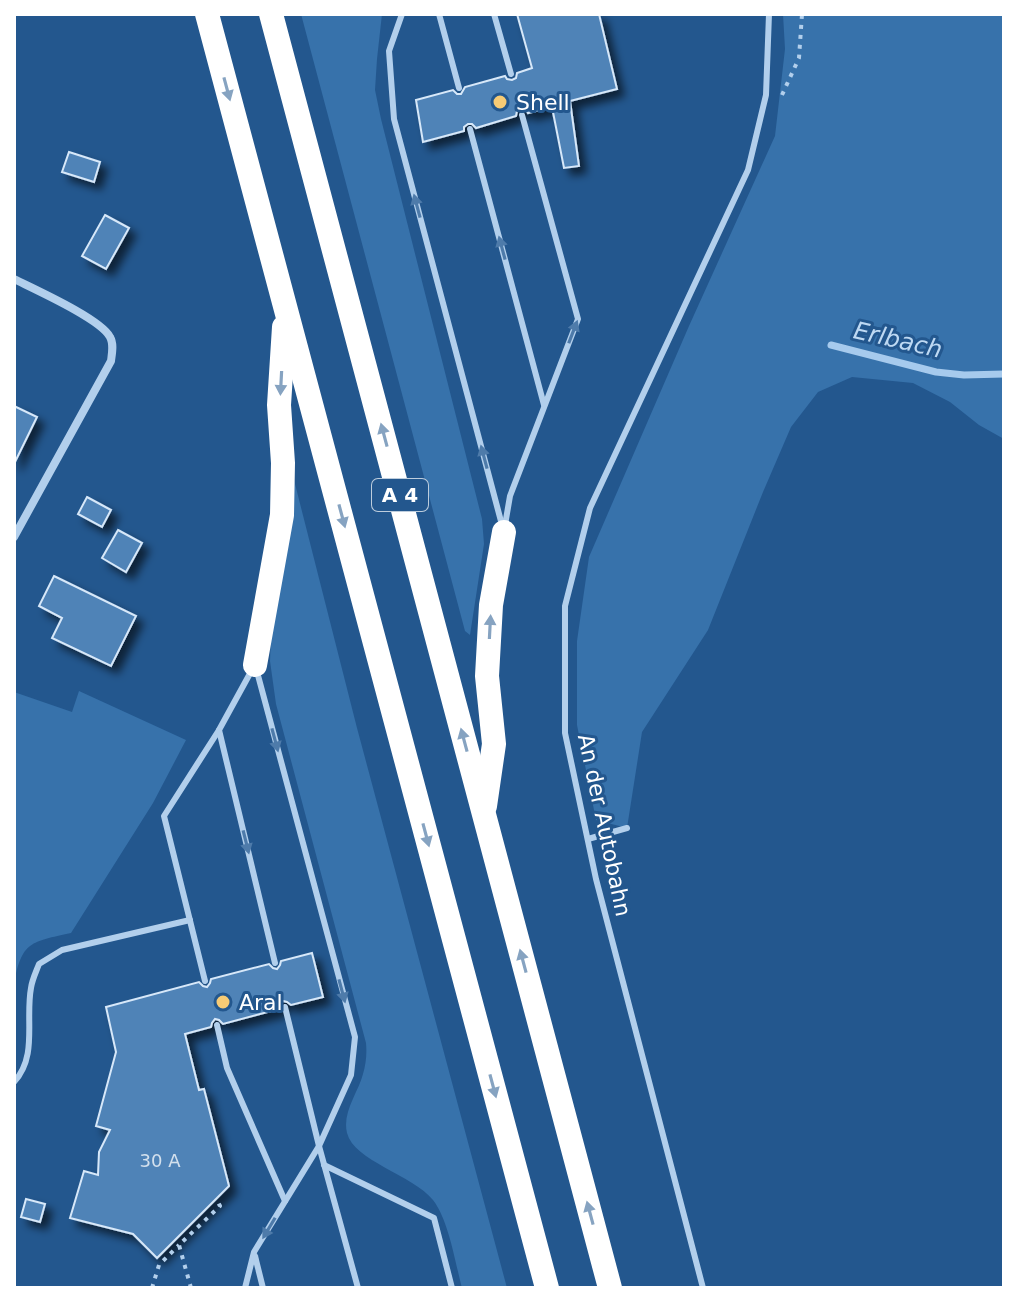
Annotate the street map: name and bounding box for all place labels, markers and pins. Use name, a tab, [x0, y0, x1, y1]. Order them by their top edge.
place label: Shell	[516, 90, 570, 115]
marker: Shell	[491, 93, 509, 111]
place label: Aral	[239, 990, 283, 1015]
marker: Aral	[214, 993, 232, 1011]

